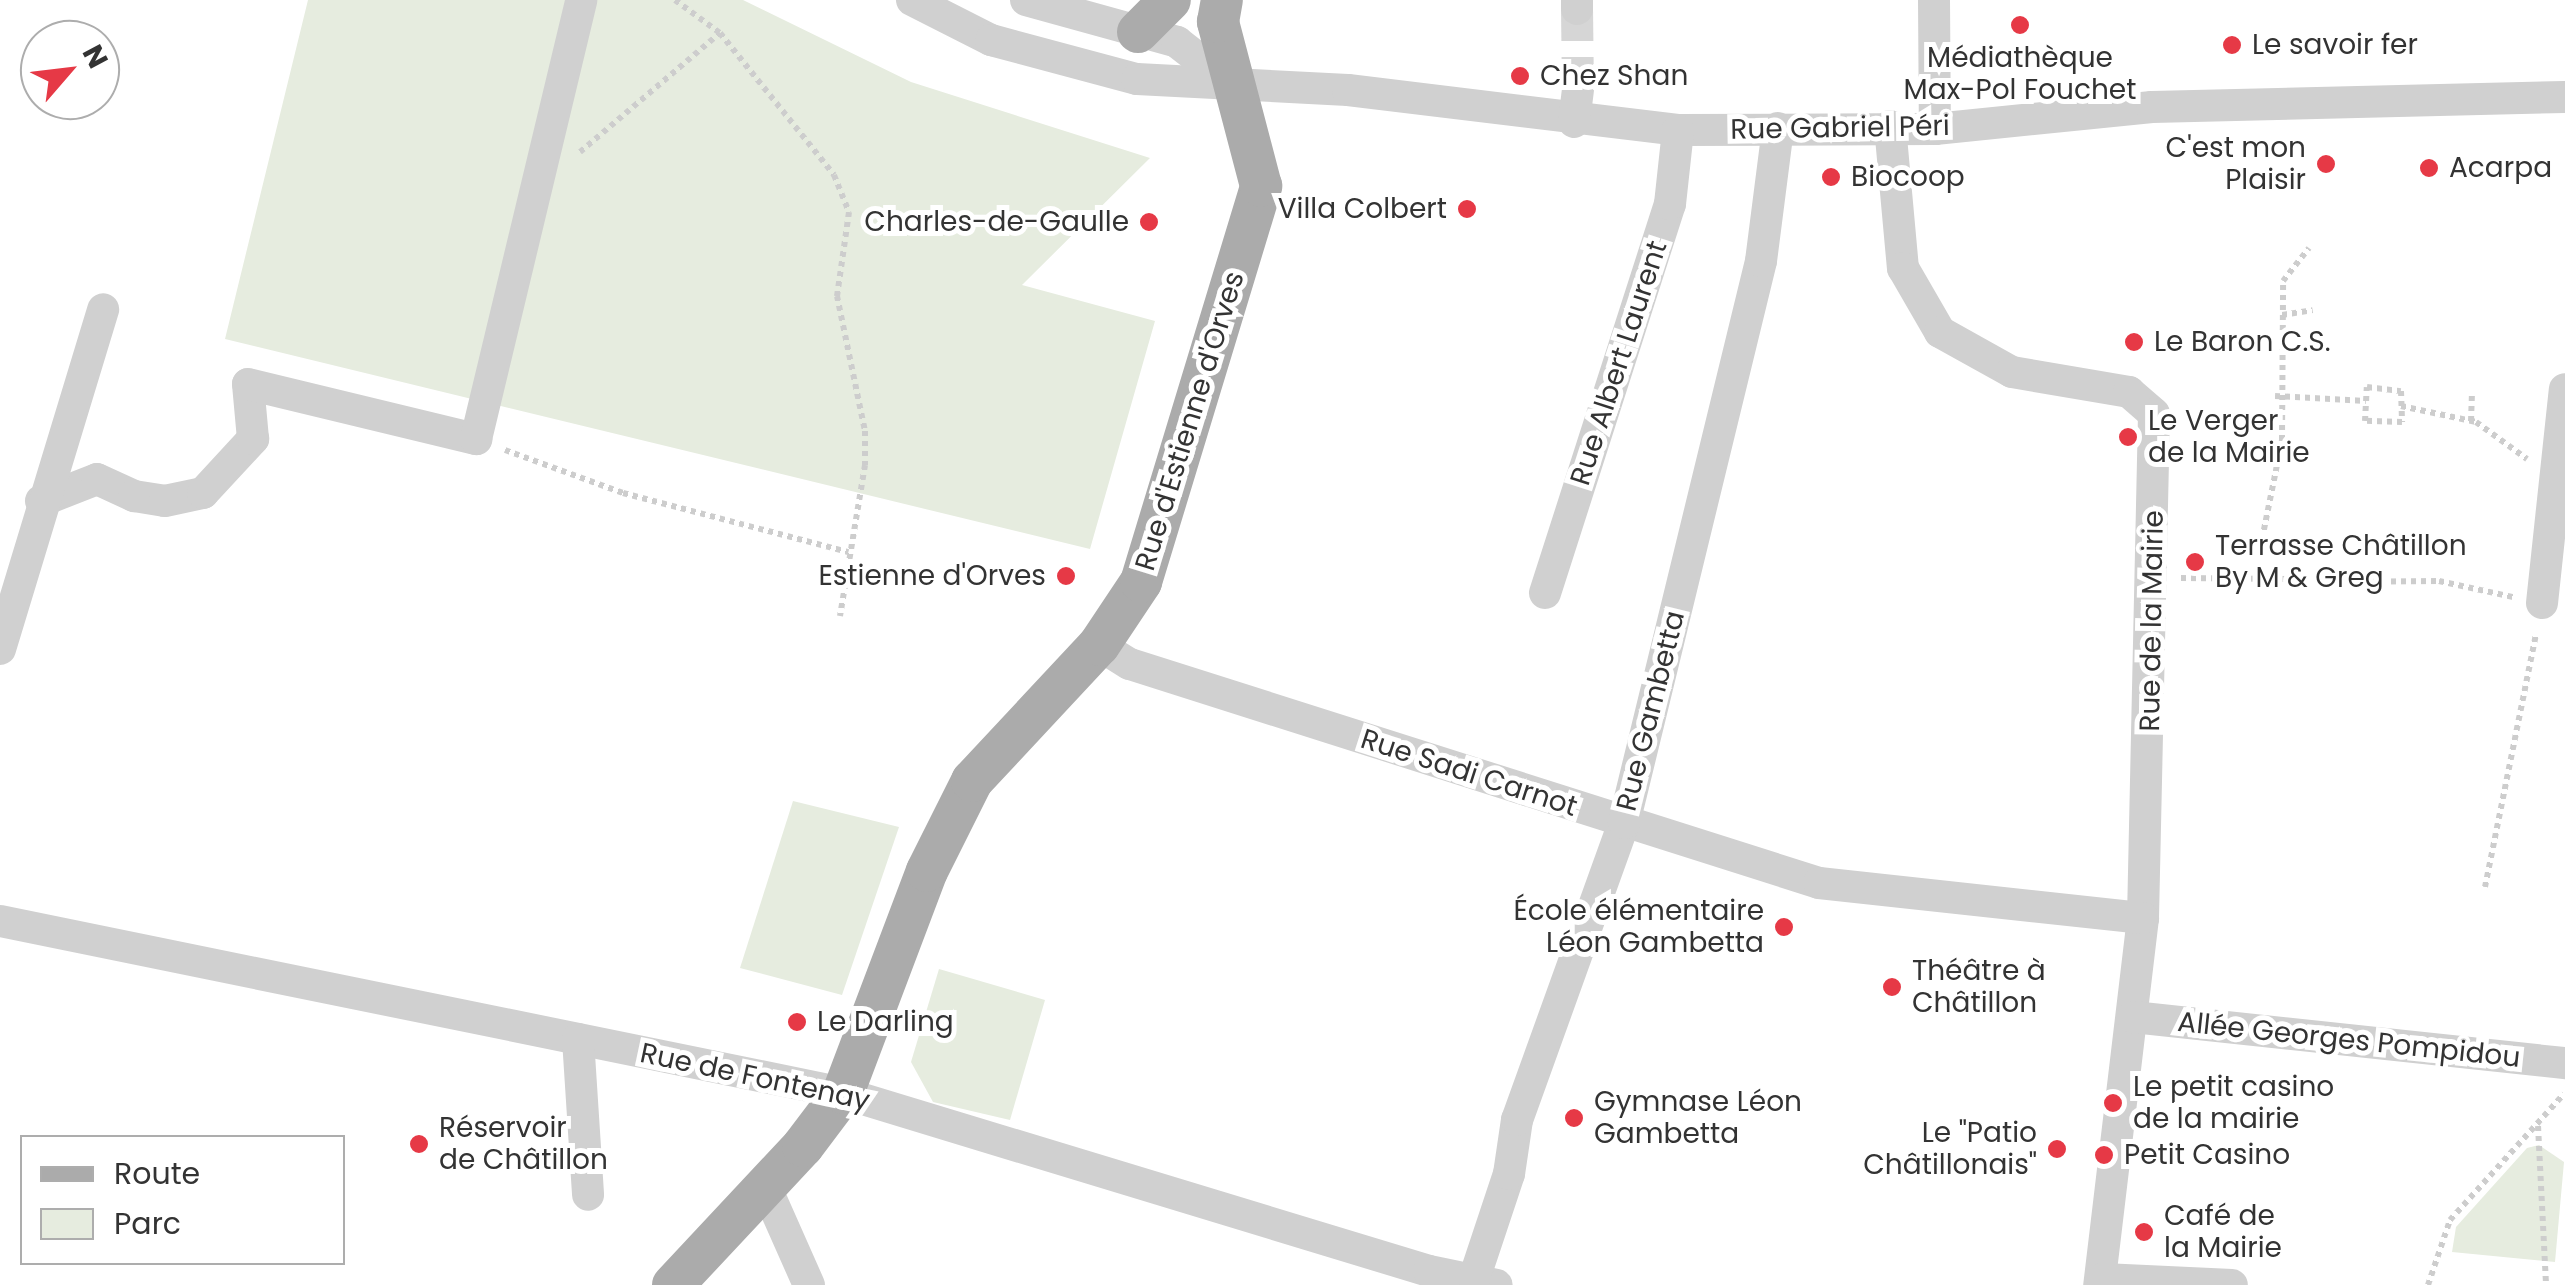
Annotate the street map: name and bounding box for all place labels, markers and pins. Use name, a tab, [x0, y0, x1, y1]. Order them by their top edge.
marker: Médiathèque Max-Pol Fouchet	[2009, 14, 2031, 36]
place label: Le savoir fer	[2252, 28, 2418, 62]
marker: Le savoir fer	[2221, 34, 2243, 56]
place label: Médiathèque Max-Pol Fouchet	[1904, 41, 2136, 107]
place label: Chez Shan	[1540, 59, 1688, 93]
marker: Chez Shan	[1509, 65, 1531, 87]
place label: C'est mon Plaisir	[2166, 131, 2306, 197]
place label: Acarpa	[2449, 151, 2552, 185]
marker: C'est mon Plaisir	[2315, 153, 2337, 175]
marker: Acarpa	[2418, 157, 2440, 179]
place label: Biocoop	[1851, 160, 1965, 194]
marker: Biocoop	[1820, 166, 1842, 188]
place label: Villa Colbert	[1278, 192, 1447, 226]
marker: Villa Colbert	[1456, 198, 1478, 220]
place label: Charles-de-Gaulle	[864, 205, 1129, 239]
marker: Charles-de-Gaulle	[1138, 211, 1160, 233]
place label: Le Baron C.S.	[2154, 325, 2331, 359]
marker: Le Baron C.S.	[2123, 331, 2145, 353]
place label: Le Verger de la Mairie	[2148, 404, 2310, 470]
marker: Le Verger de la Mairie	[2117, 426, 2139, 448]
place label: Terrasse Châtillon By M & Greg	[2215, 529, 2467, 595]
marker: Terrasse Châtillon By M & Greg	[2184, 551, 2206, 573]
place label: Estienne d'Orves	[818, 559, 1046, 593]
marker: Estienne d'Orves	[1055, 565, 1077, 587]
place label: École élémentaire Léon Gambetta	[1513, 894, 1764, 960]
marker: École élémentaire Léon Gambetta	[1773, 916, 1795, 938]
place label: Théâtre à Châtillon	[1912, 954, 2046, 1020]
marker: Théâtre à Châtillon	[1881, 976, 1903, 998]
place label: Le Darling	[817, 1005, 954, 1039]
marker: Le Darling	[786, 1011, 808, 1033]
place label: Le petit casino de la mairie	[2133, 1070, 2334, 1136]
place label: Gymnase Léon Gambetta	[1594, 1085, 1802, 1151]
marker: Le petit casino de la mairie	[2102, 1092, 2124, 1114]
marker: Gymnase Léon Gambetta	[1563, 1107, 1585, 1129]
place label: Réservoir de Châtillon	[439, 1111, 608, 1177]
place label: Le "Patio Châtillonais"	[1863, 1116, 2037, 1182]
marker: Réservoir de Châtillon	[408, 1133, 430, 1155]
marker: Le "Patio Châtillonais"	[2046, 1138, 2068, 1160]
place label: Petit Casino	[2124, 1138, 2290, 1172]
marker: Petit Casino	[2093, 1144, 2115, 1166]
place label: Café de la Mairie	[2164, 1199, 2282, 1265]
marker: Café de la Mairie	[2133, 1221, 2155, 1243]

